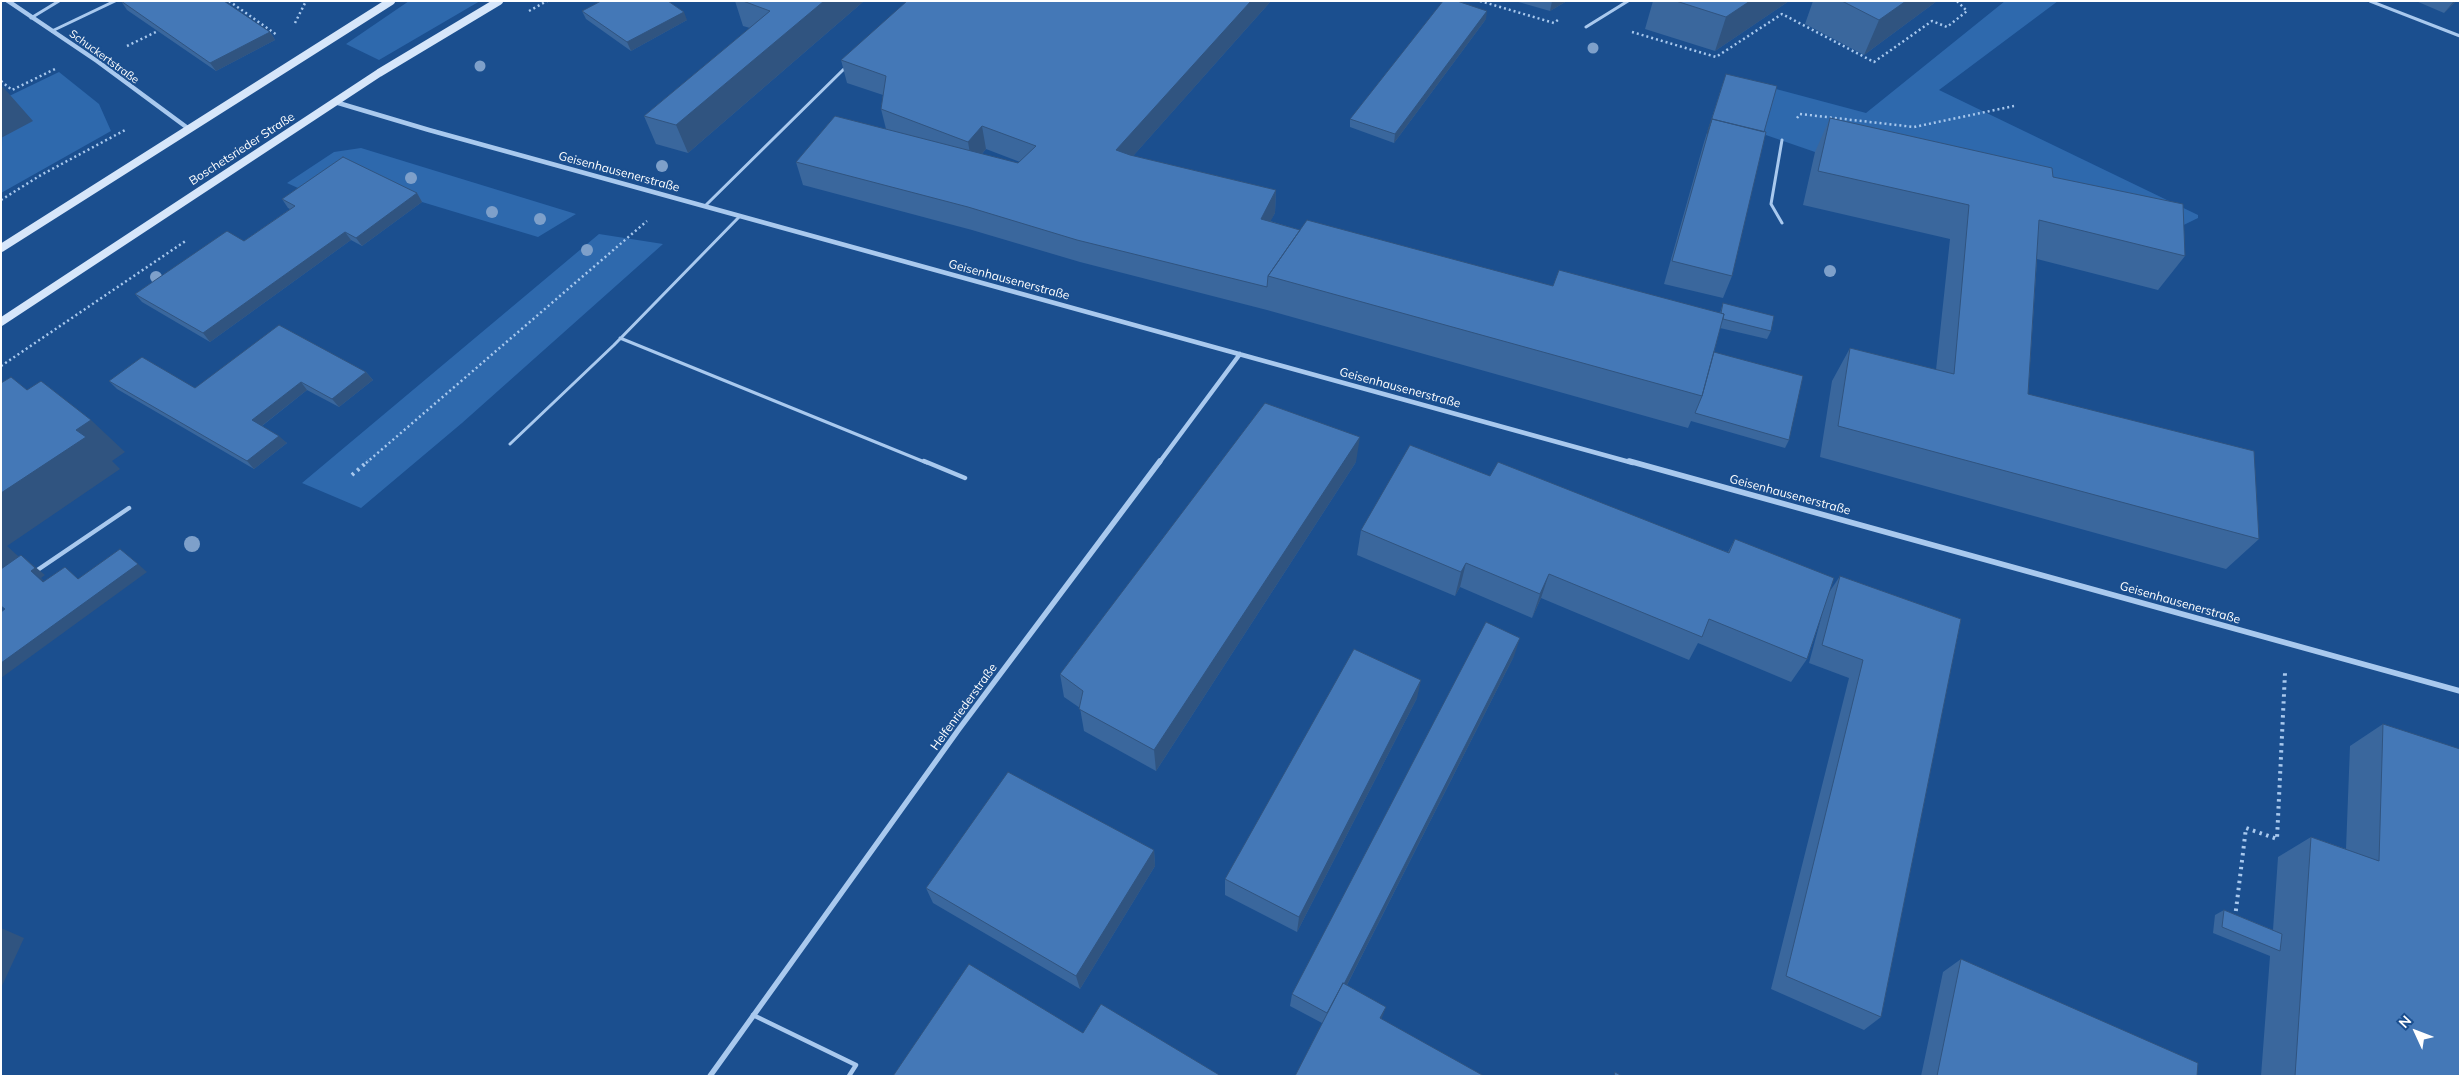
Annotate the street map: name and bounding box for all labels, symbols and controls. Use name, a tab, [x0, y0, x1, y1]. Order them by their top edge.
street label: Schuckertstraße	[67, 27, 141, 87]
street label: Boschetsrieder Straße	[187, 110, 297, 188]
street label: Geisenhausenerstraße	[557, 149, 681, 195]
street label: Geisenhausenerstraße	[947, 257, 1071, 303]
street label: Geisenhausenerstraße	[1338, 365, 1462, 411]
street label: Geisenhausenerstraße	[1728, 472, 1852, 518]
street label: Geisenhausenerstraße	[2118, 579, 2242, 627]
street label: Helfenriederstraße	[928, 661, 1000, 753]
north arrow	[2391, 1007, 2441, 1057]
text: N	[2395, 1012, 2415, 1032]

